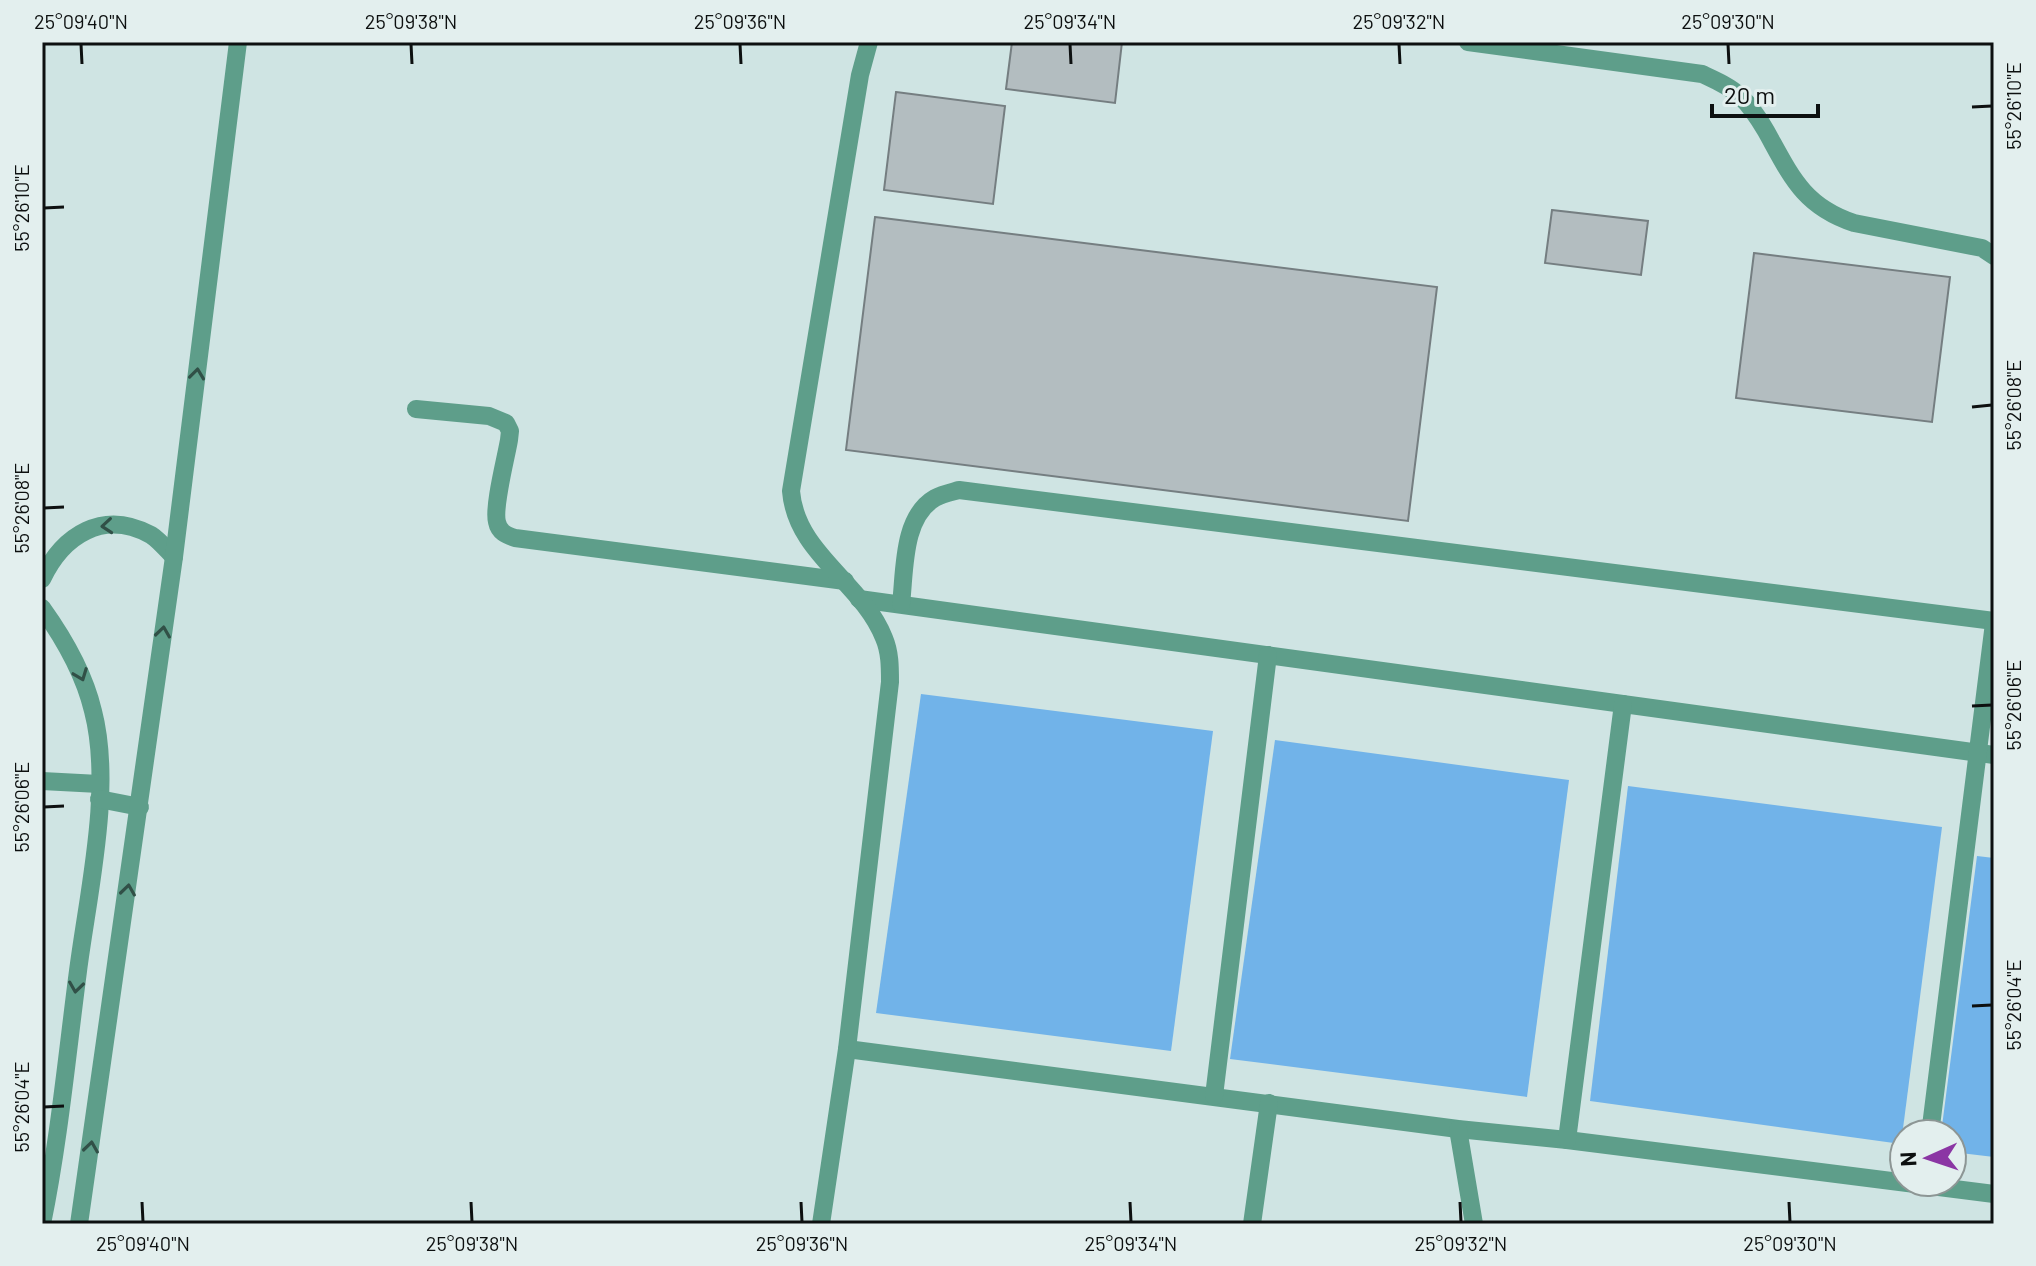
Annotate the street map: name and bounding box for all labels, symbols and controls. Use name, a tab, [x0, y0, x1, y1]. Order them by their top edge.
text: 25°09'40"N	[34, 9, 128, 33]
text: 25°09'38"N	[365, 9, 457, 33]
text: 25°09'36"N	[694, 9, 786, 33]
text: 25°09'34"N	[1024, 9, 1116, 33]
text: 25°09'32"N	[1353, 9, 1445, 33]
text: 25°09'30"N	[1681, 9, 1775, 33]
text: 55°26'10"E	[2001, 62, 2025, 150]
scale bar	[1712, 68, 1818, 118]
text: 20 m	[1724, 80, 1775, 109]
text: 55°26'10"E	[9, 164, 33, 252]
text: 55°26'08"E	[2001, 360, 2025, 450]
one-way arrow	[188, 367, 205, 380]
text: 55°26'08"E	[9, 463, 33, 553]
one-way arrow	[100, 517, 113, 534]
one-way arrow	[154, 625, 171, 639]
text: 55°26'06"E	[2001, 660, 2025, 750]
one-way arrow	[71, 667, 88, 681]
text: 55°26'06"E	[9, 762, 33, 852]
one-way arrow	[119, 883, 136, 896]
text: 55°26'04"E	[2001, 959, 2025, 1051]
one-way arrow	[68, 980, 85, 994]
text: 55°26'04"E	[9, 1061, 33, 1153]
north arrow	[1888, 1118, 1968, 1198]
one-way arrow	[82, 1140, 99, 1154]
text: N	[1894, 1151, 1920, 1167]
text: 25°09'40"N	[96, 1231, 190, 1255]
text: 25°09'38"N	[426, 1231, 518, 1255]
text: 25°09'36"N	[756, 1231, 848, 1255]
text: 25°09'34"N	[1085, 1231, 1177, 1255]
text: 25°09'32"N	[1415, 1231, 1507, 1255]
text: 25°09'30"N	[1743, 1231, 1837, 1255]

